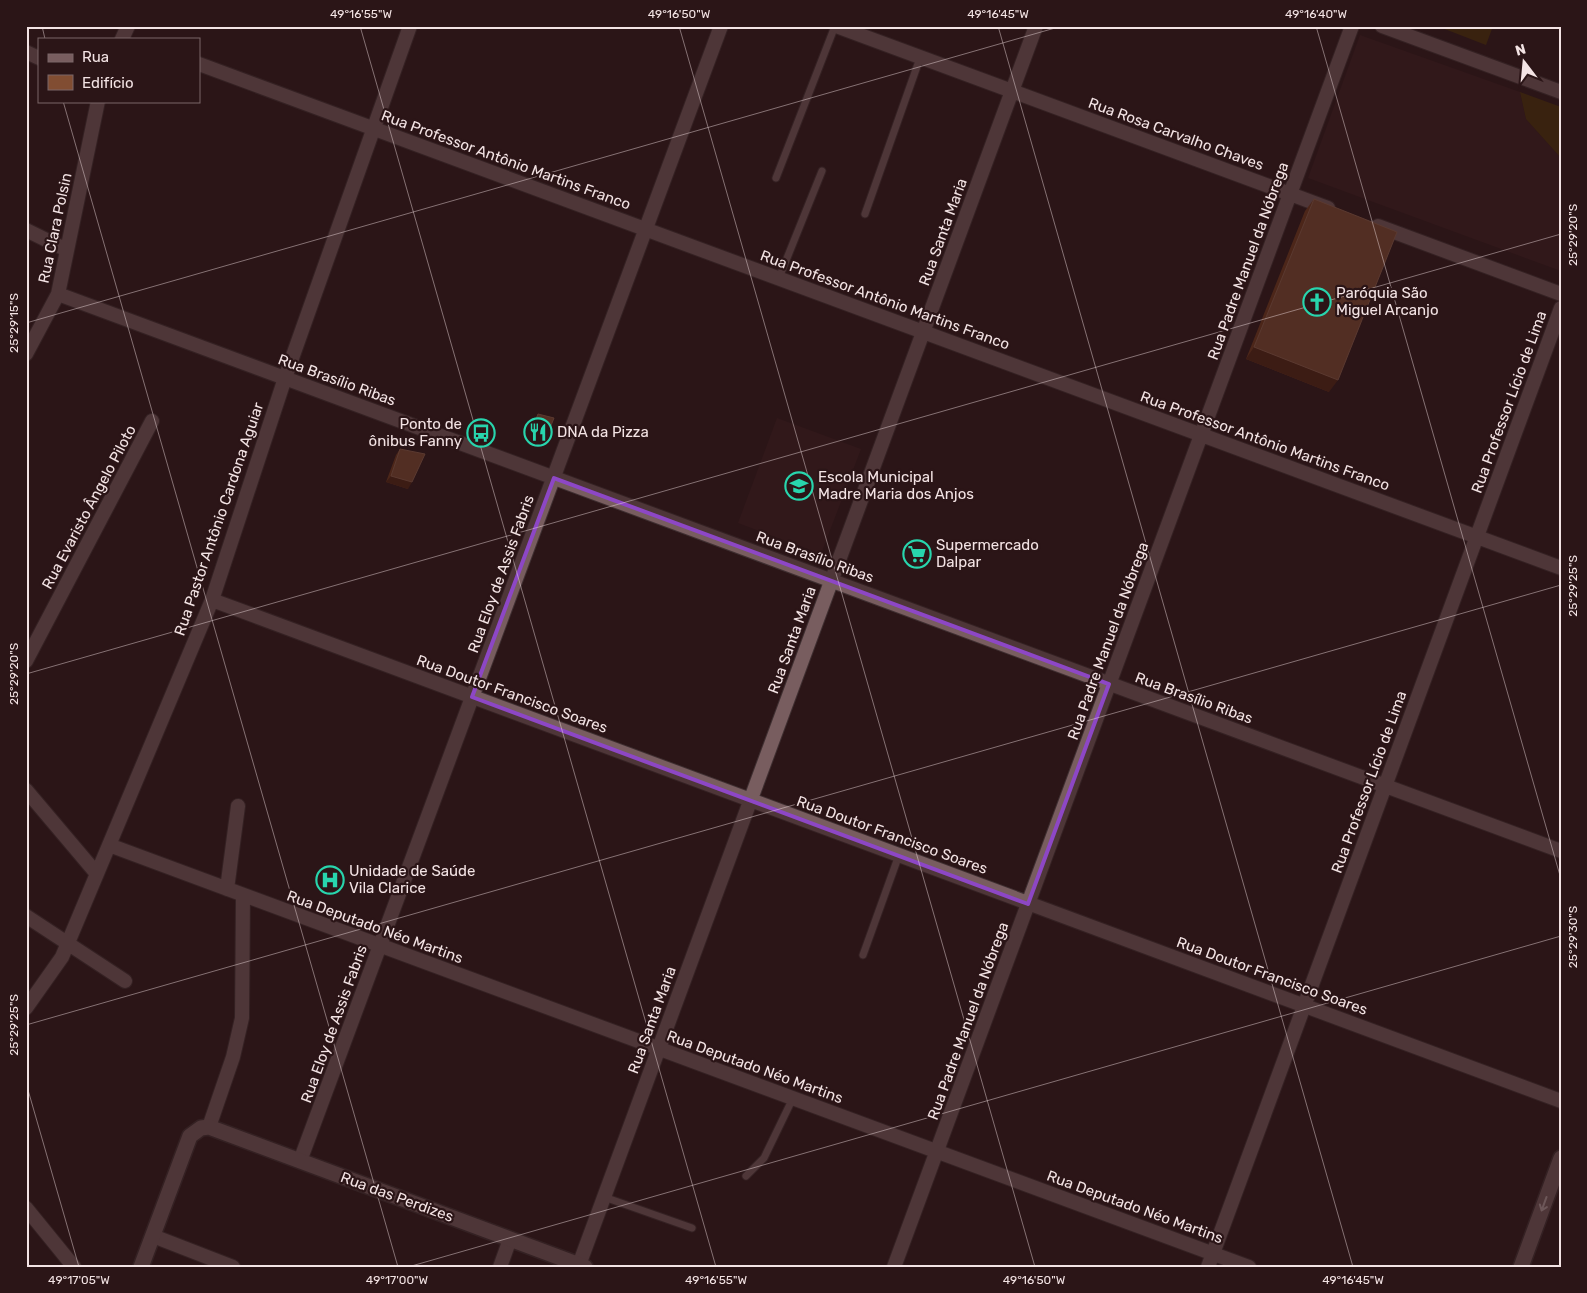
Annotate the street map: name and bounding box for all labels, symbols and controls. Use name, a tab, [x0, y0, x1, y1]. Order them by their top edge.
text: 49°16'55"W	[330, 7, 392, 21]
text: 49°16'50"W	[648, 7, 711, 21]
text: 49°16'45"W	[967, 7, 1029, 21]
text: 49°16'40"W	[1285, 7, 1348, 21]
legend	[38, 38, 200, 102]
north arrow	[1500, 38, 1550, 88]
text: N	[1513, 40, 1528, 60]
text: Rua	[82, 48, 109, 66]
text: Edifício	[82, 74, 134, 92]
street label: Rua Rosa Carvalho Chaves	[1086, 94, 1267, 174]
street label: Rua Professor Antônio Martins Franco	[379, 106, 633, 214]
street label: Rua Padre Manuel da Nóbrega	[1204, 160, 1292, 362]
street label: Rua Clara Polsin	[35, 171, 75, 285]
street label: Rua Santa Maria	[915, 176, 971, 288]
text: 25°29'20"S	[1566, 204, 1580, 266]
street label: Rua Professor Antônio Martins Franco	[758, 246, 1012, 354]
place label: Paróquia São Miguel Arcanjo	[1336, 284, 1439, 319]
church icon: Paróquia São Miguel Arcanjo	[1302, 287, 1332, 317]
text: 25°29'15"S	[7, 293, 21, 353]
street label: Rua Professor Lício de Lima	[1468, 308, 1550, 496]
street label: Rua Brasílio Ribas	[276, 350, 399, 410]
street label: Rua Professor Antônio Martins Franco	[1138, 387, 1392, 495]
street label: Rua Pastor Antônio Cardona Aguiar	[171, 400, 268, 638]
place label: Ponto de ônibus Fanny	[369, 415, 462, 450]
restaurant icon: DNA da Pizza	[523, 417, 553, 447]
bus stop icon: Ponto de ônibus Fanny	[466, 418, 496, 448]
street label: Rua Evaristo Ângelo Piloto	[38, 422, 140, 592]
place label: DNA da Pizza	[557, 423, 649, 441]
place label: Escola Municipal Madre Maria dos Anjos	[818, 468, 974, 503]
school or university icon: Escola Municipal Madre Maria dos Anjos	[784, 471, 814, 501]
street label: Rua Eloy de Assis Fabris	[464, 492, 538, 655]
street label: Rua Brasílio Ribas	[754, 527, 877, 587]
place label: Supermercado Dalpar	[936, 536, 1039, 571]
supermarket icon: Supermercado Dalpar	[902, 539, 932, 569]
street label: Rua Padre Manuel da Nóbrega	[1064, 540, 1152, 742]
text: 25°29'25"S	[1566, 555, 1580, 617]
street label: Rua Santa Maria	[764, 584, 820, 696]
text: 25°29'20"S	[7, 643, 21, 705]
street label: Rua Doutor Francisco Soares	[414, 651, 610, 737]
street label: Rua Brasílio Ribas	[1133, 668, 1256, 728]
street label: Rua Professor Lício de Lima	[1328, 688, 1410, 876]
street label: Rua Doutor Francisco Soares	[794, 792, 990, 878]
place label: Unidade de Saúde Vila Clarice	[349, 862, 475, 897]
hospital icon: Unidade de Saúde Vila Clarice	[315, 865, 345, 895]
street label: Rua Deputado Néo Martins	[284, 887, 466, 967]
text: 25°29'30"S	[1566, 906, 1580, 968]
street label: Rua Padre Manuel da Nóbrega	[924, 920, 1012, 1122]
street label: Rua Doutor Francisco Soares	[1174, 933, 1370, 1019]
street label: Rua Eloy de Assis Fabris	[297, 942, 371, 1105]
street label: Rua Santa Maria	[624, 964, 680, 1076]
text: 25°29'25"S	[7, 994, 21, 1056]
street label: Rua Deputado Néo Martins	[664, 1027, 846, 1107]
street label: Rua Deputado Néo Martins	[1044, 1167, 1226, 1247]
street label: Rua das Perdizes	[338, 1168, 456, 1226]
one-way arrow	[1539, 1196, 1548, 1211]
text: 49°17'05"W	[48, 1273, 110, 1287]
text: 49°17'00"W	[366, 1273, 429, 1287]
text: 49°16'55"W	[685, 1273, 747, 1287]
text: 49°16'50"W	[1003, 1273, 1066, 1287]
text: 49°16'45"W	[1322, 1273, 1384, 1287]

